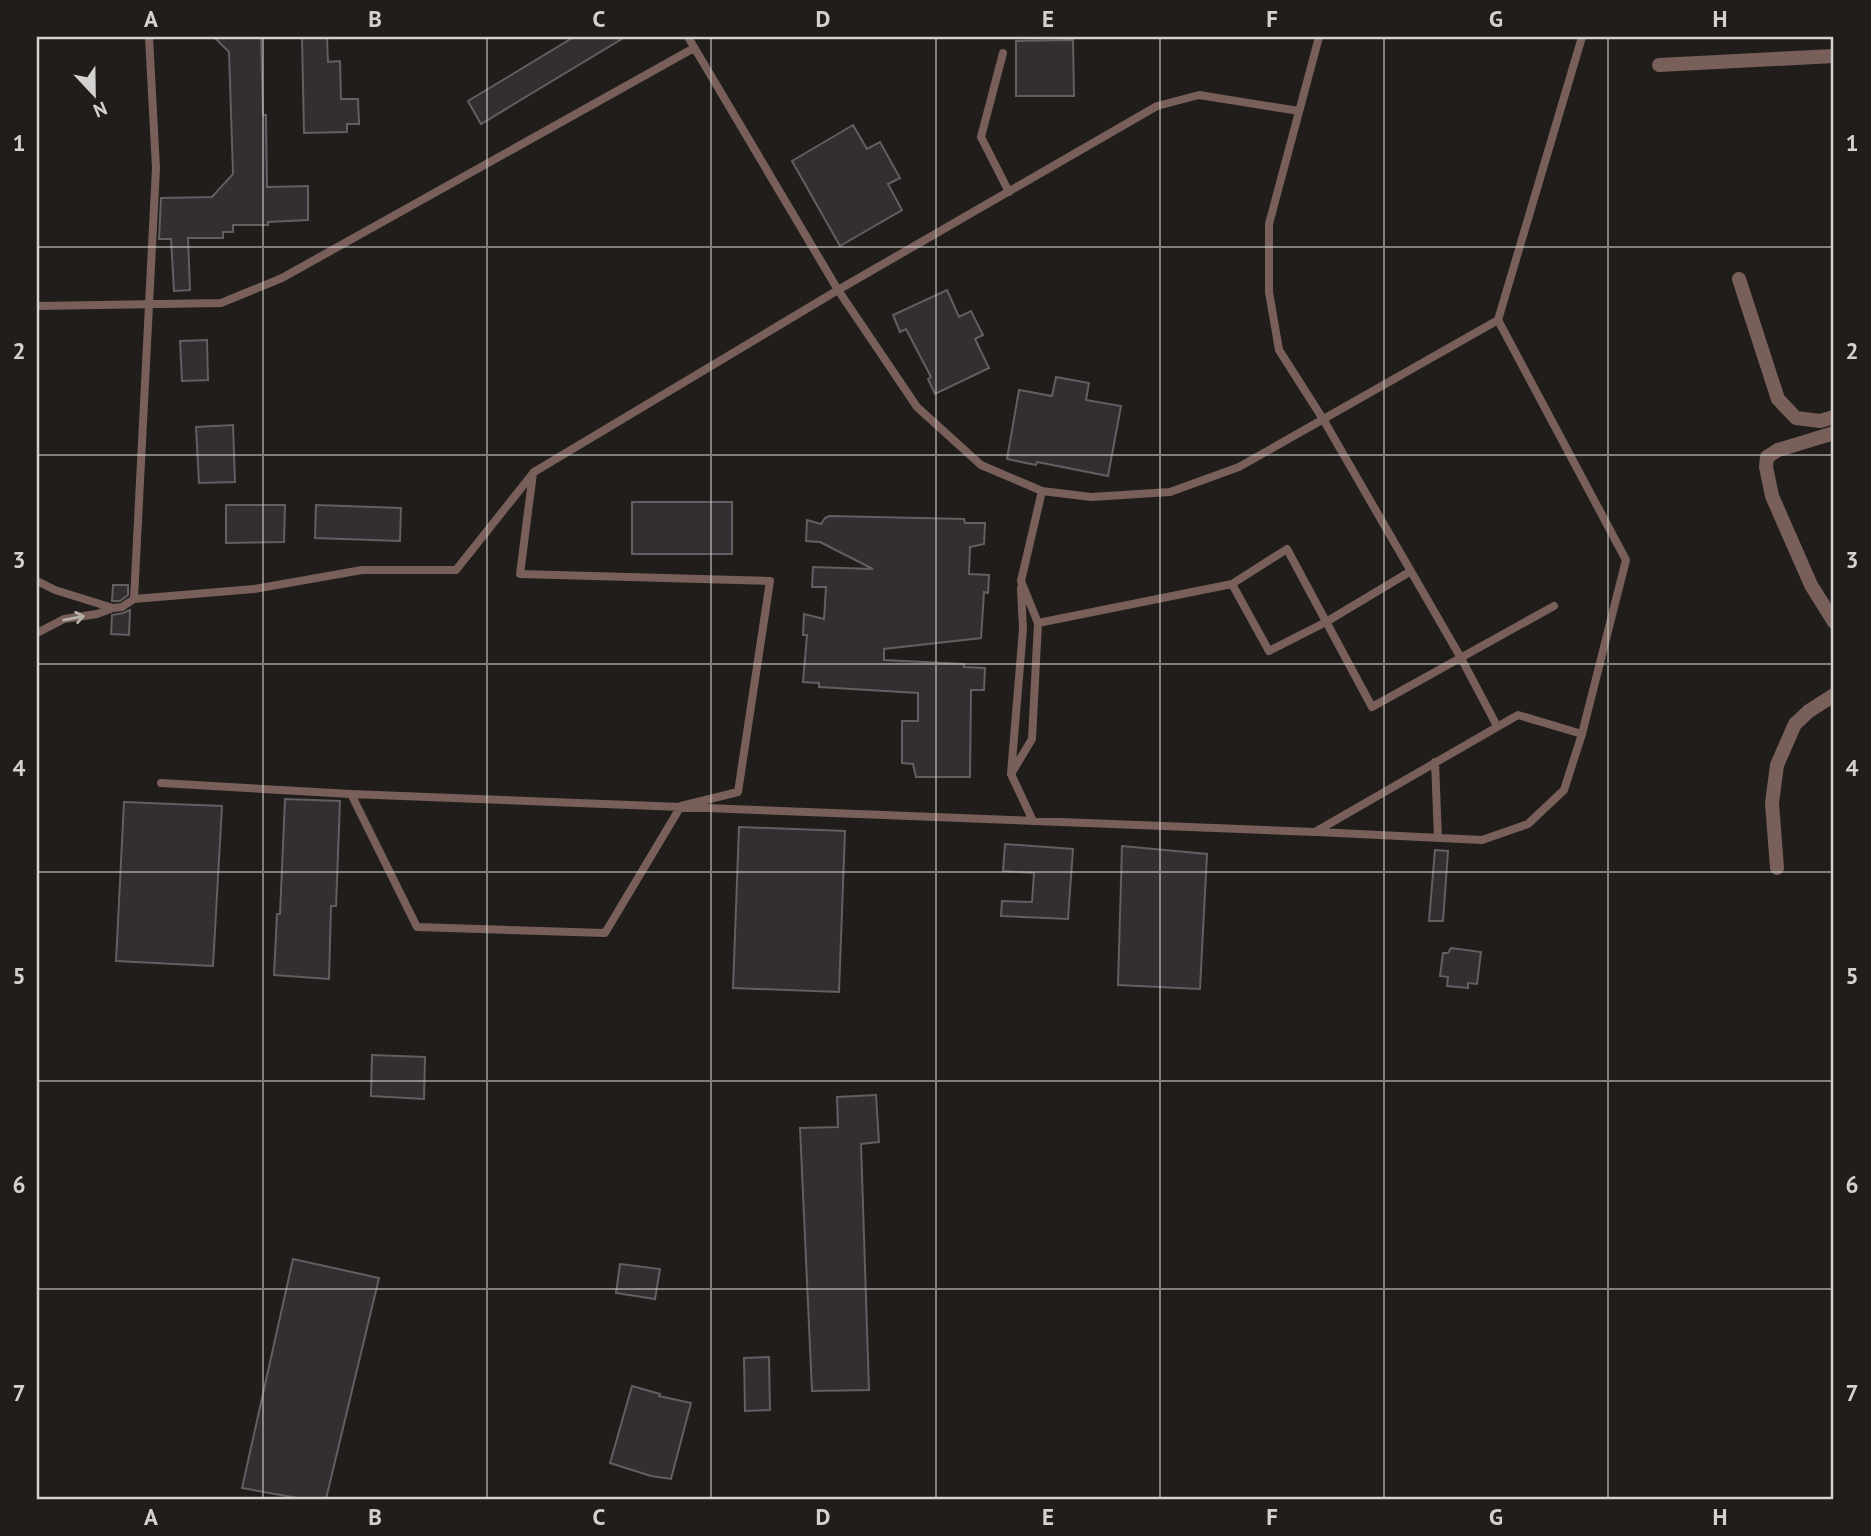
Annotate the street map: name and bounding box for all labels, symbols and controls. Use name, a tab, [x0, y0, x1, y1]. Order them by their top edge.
text: A	[144, 4, 158, 33]
text: B	[368, 4, 382, 33]
text: C	[593, 4, 606, 33]
text: D	[816, 4, 830, 33]
text: E	[1042, 4, 1054, 33]
text: F	[1266, 4, 1278, 33]
text: G	[1489, 4, 1503, 33]
text: H	[1713, 4, 1727, 33]
north arrow	[60, 60, 130, 130]
text: N	[90, 96, 111, 123]
text: 1	[12, 128, 26, 157]
text: 1	[1845, 128, 1859, 157]
text: 2	[12, 336, 26, 365]
text: 2	[1845, 336, 1859, 365]
text: 3	[12, 545, 26, 574]
text: 3	[1845, 545, 1859, 574]
one-way arrow	[62, 610, 85, 624]
text: 4	[12, 753, 26, 782]
text: 4	[1845, 753, 1859, 782]
text: 5	[12, 961, 26, 990]
text: 5	[1845, 961, 1859, 990]
text: 6	[12, 1170, 26, 1199]
text: 6	[1845, 1170, 1859, 1199]
text: 7	[12, 1378, 26, 1407]
text: 7	[1845, 1378, 1859, 1407]
text: A	[144, 1502, 158, 1531]
text: B	[368, 1502, 382, 1531]
text: C	[593, 1502, 606, 1531]
text: D	[816, 1502, 830, 1531]
text: E	[1042, 1502, 1054, 1531]
text: F	[1266, 1502, 1278, 1531]
text: G	[1489, 1502, 1503, 1531]
text: H	[1713, 1502, 1727, 1531]

